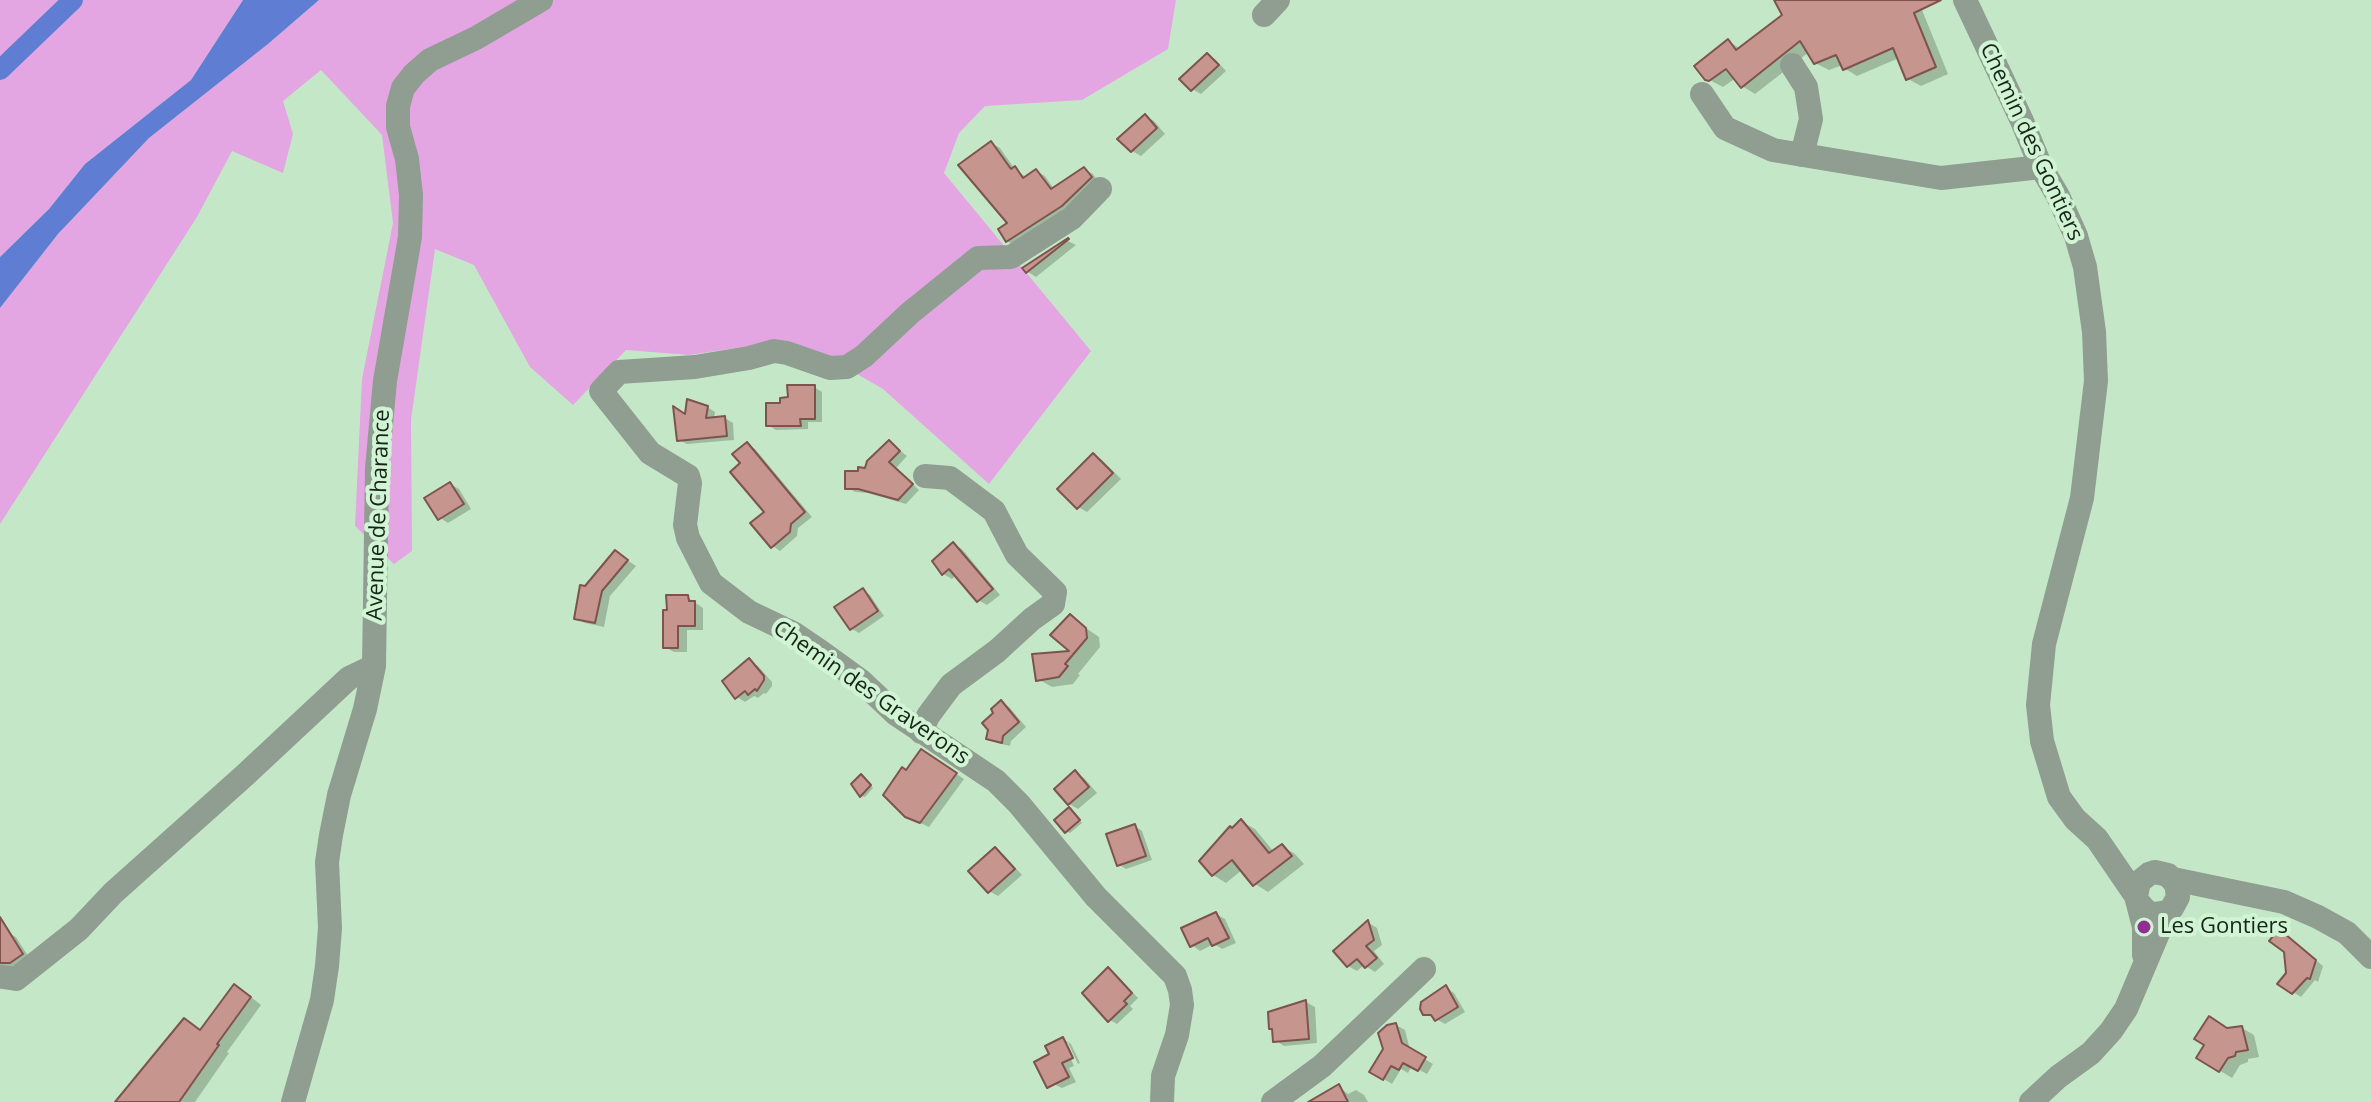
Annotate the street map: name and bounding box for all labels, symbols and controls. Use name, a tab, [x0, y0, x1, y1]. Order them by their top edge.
street label: Chemin des Gontiers	[1974, 39, 2088, 245]
street label: Avenue de Charance	[362, 409, 396, 621]
street label: Chemin des Graverons	[768, 615, 974, 771]
place label: Les Gontiers	[2160, 914, 2288, 940]
marker: Les Gontiers	[2135, 918, 2153, 936]

